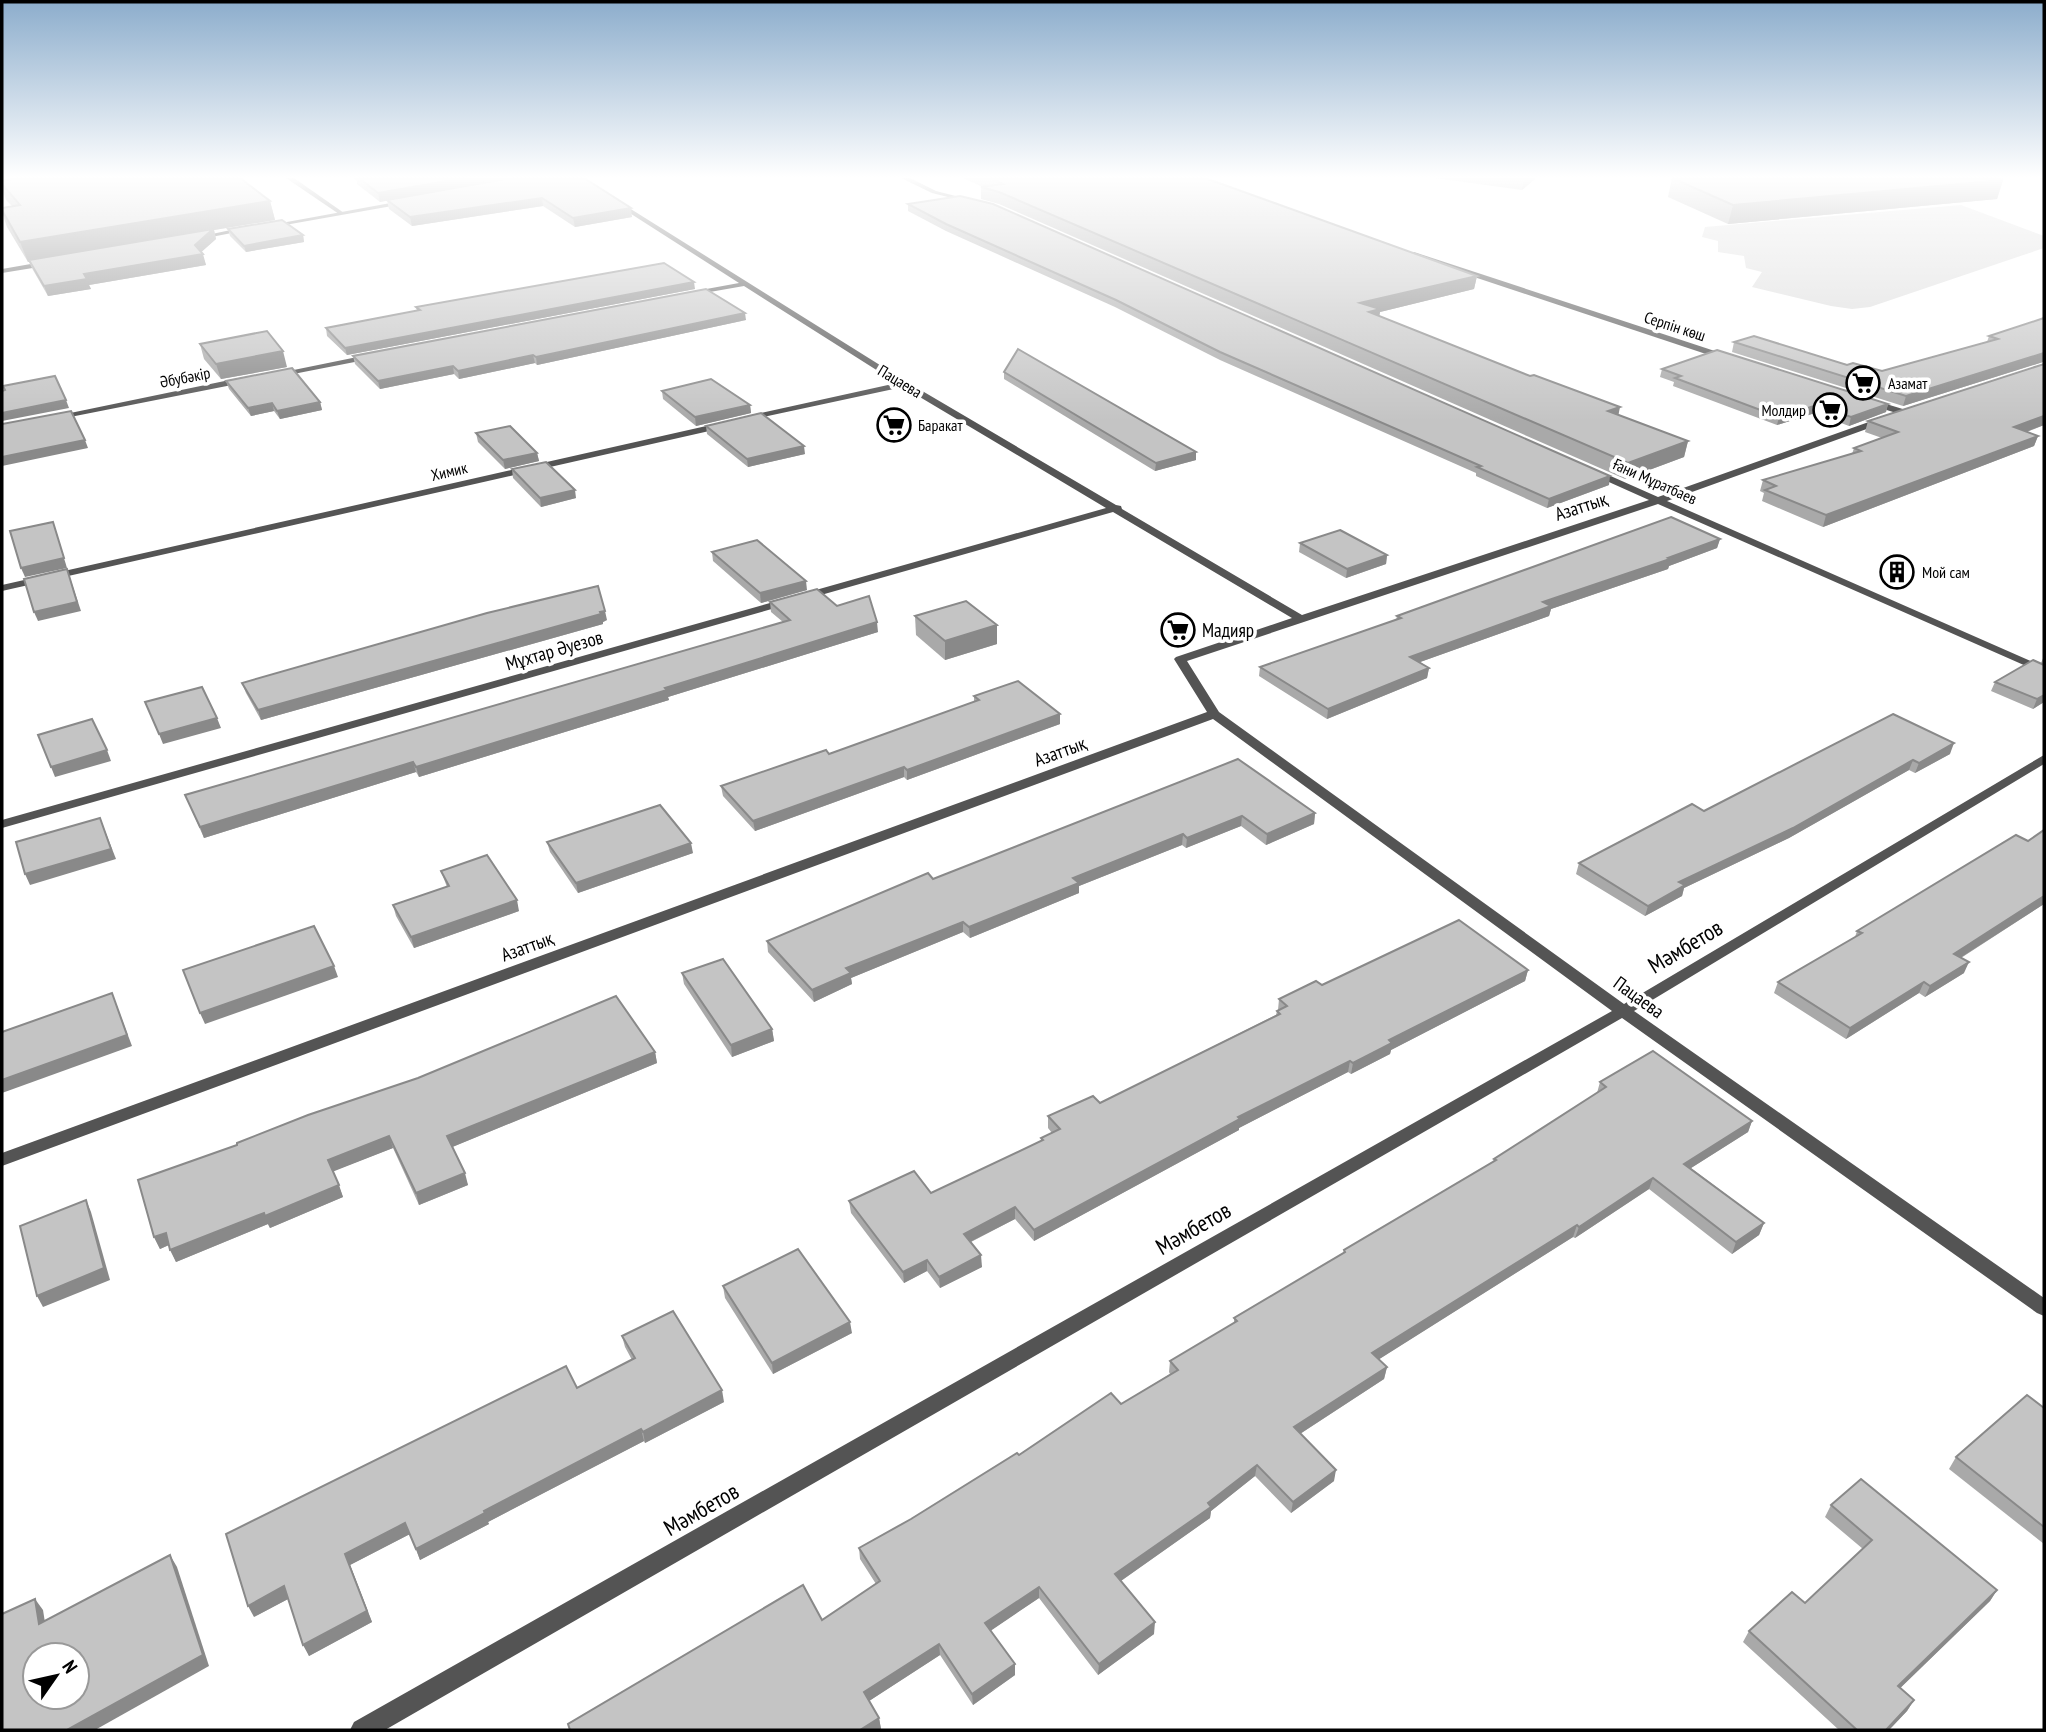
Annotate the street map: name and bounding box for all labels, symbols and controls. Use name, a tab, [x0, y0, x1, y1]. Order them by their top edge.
street label: Серпін көш	[1642, 307, 1708, 345]
street label: Пацаева	[874, 360, 926, 402]
street label: Әбубәкір	[158, 362, 212, 392]
supermarket icon: Азамат	[1844, 364, 1882, 402]
place label: Азамат	[1888, 373, 1928, 393]
supermarket icon: Молдир	[1811, 391, 1849, 429]
place label: Молдир	[1761, 400, 1806, 420]
supermarket icon: Баракат	[875, 406, 913, 444]
place label: Баракат	[918, 415, 963, 435]
street label: Ғани Мұратбаев	[1610, 454, 1700, 508]
street label: Химик	[429, 457, 470, 485]
street label: Азаттық	[1552, 486, 1611, 526]
building icon: Мой сам	[1878, 553, 1916, 591]
place label: Мой сам	[1922, 562, 1970, 582]
supermarket icon: Мадияр	[1159, 611, 1197, 649]
place label: Мадияр	[1202, 618, 1254, 642]
street label: Мұхтар Әуезов	[502, 625, 606, 675]
street label: Азаттық	[1030, 730, 1090, 772]
street label: Мәмбетов	[1642, 913, 1728, 979]
street label: Азаттық	[497, 925, 557, 967]
street label: Пацаева	[1609, 971, 1669, 1023]
street label: Мәмбетов	[1150, 1195, 1236, 1261]
street label: Мәмбетов	[658, 1476, 744, 1542]
north arrow	[21, 1641, 91, 1711]
text: N	[57, 1656, 83, 1677]

